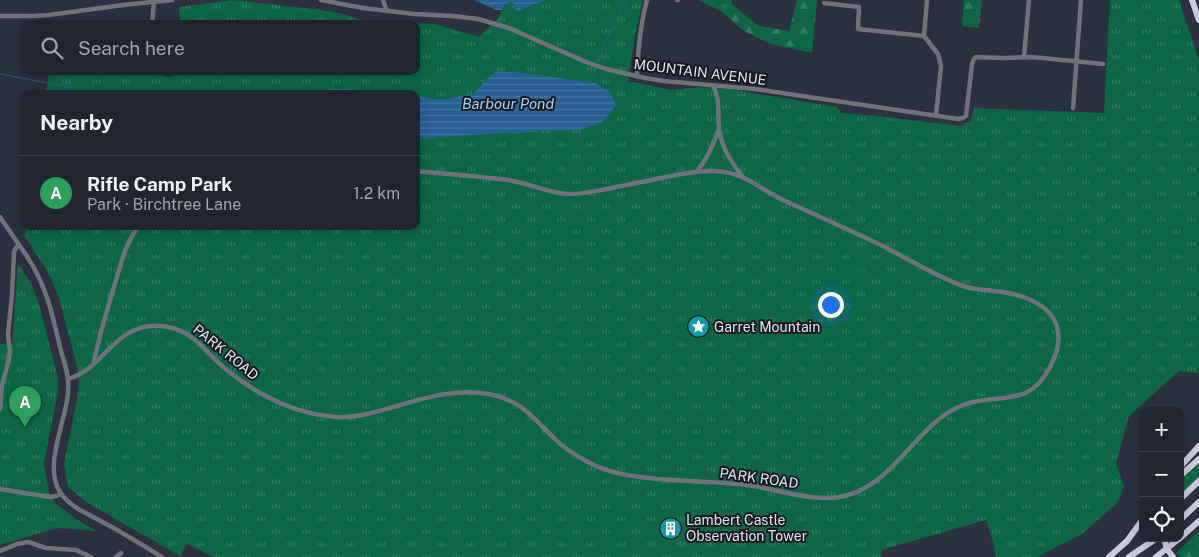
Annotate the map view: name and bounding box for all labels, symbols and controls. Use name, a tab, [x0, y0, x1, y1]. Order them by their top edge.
search box	[20, 20, 420, 75]
icon: search	[38, 34, 66, 62]
text: Search here	[78, 37, 185, 59]
street label: MOUNTAIN AVENUE	[633, 56, 767, 88]
water label: Barbour Pond	[462, 95, 554, 112]
text: Nearby	[40, 110, 113, 135]
text: Rifle Camp Park	[87, 173, 232, 195]
text: A	[50, 184, 62, 203]
text: 1.2 km	[353, 184, 400, 203]
text: Park · Birchtree Lane	[87, 195, 241, 214]
your location	[818, 292, 844, 318]
place icon: Garret Mountain	[686, 315, 710, 339]
place label: Garret Mountain	[714, 319, 820, 335]
street label: PARK ROAD	[190, 321, 262, 383]
pin: A	[9, 386, 41, 427]
map controls	[1139, 407, 1184, 542]
button: +	[1139, 407, 1184, 452]
button: −	[1139, 452, 1184, 497]
street label: PARK ROAD	[719, 465, 799, 491]
button: locate	[1139, 497, 1184, 542]
place label: Lambert Castle Observation Tower	[686, 512, 807, 544]
building icon: Lambert Castle Observation Tower	[658, 516, 682, 540]

